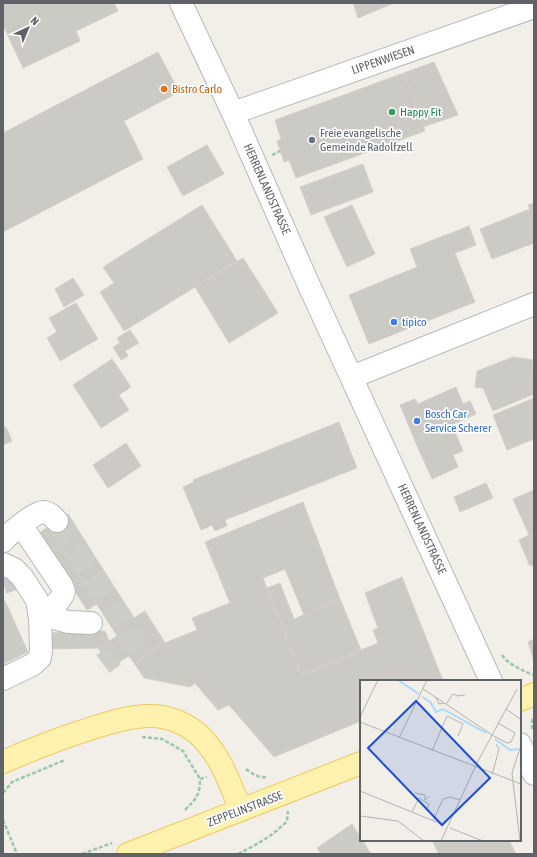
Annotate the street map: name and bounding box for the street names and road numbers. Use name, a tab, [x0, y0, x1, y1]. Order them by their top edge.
street label: LIPPENWIESEN	[350, 43, 416, 77]
street label: HERRENLANDSTRASSE	[241, 141, 293, 237]
street label: HERRENLANDSTRASSE	[395, 482, 449, 576]
street label: ZEPPELINSTRASSE	[205, 788, 285, 830]

